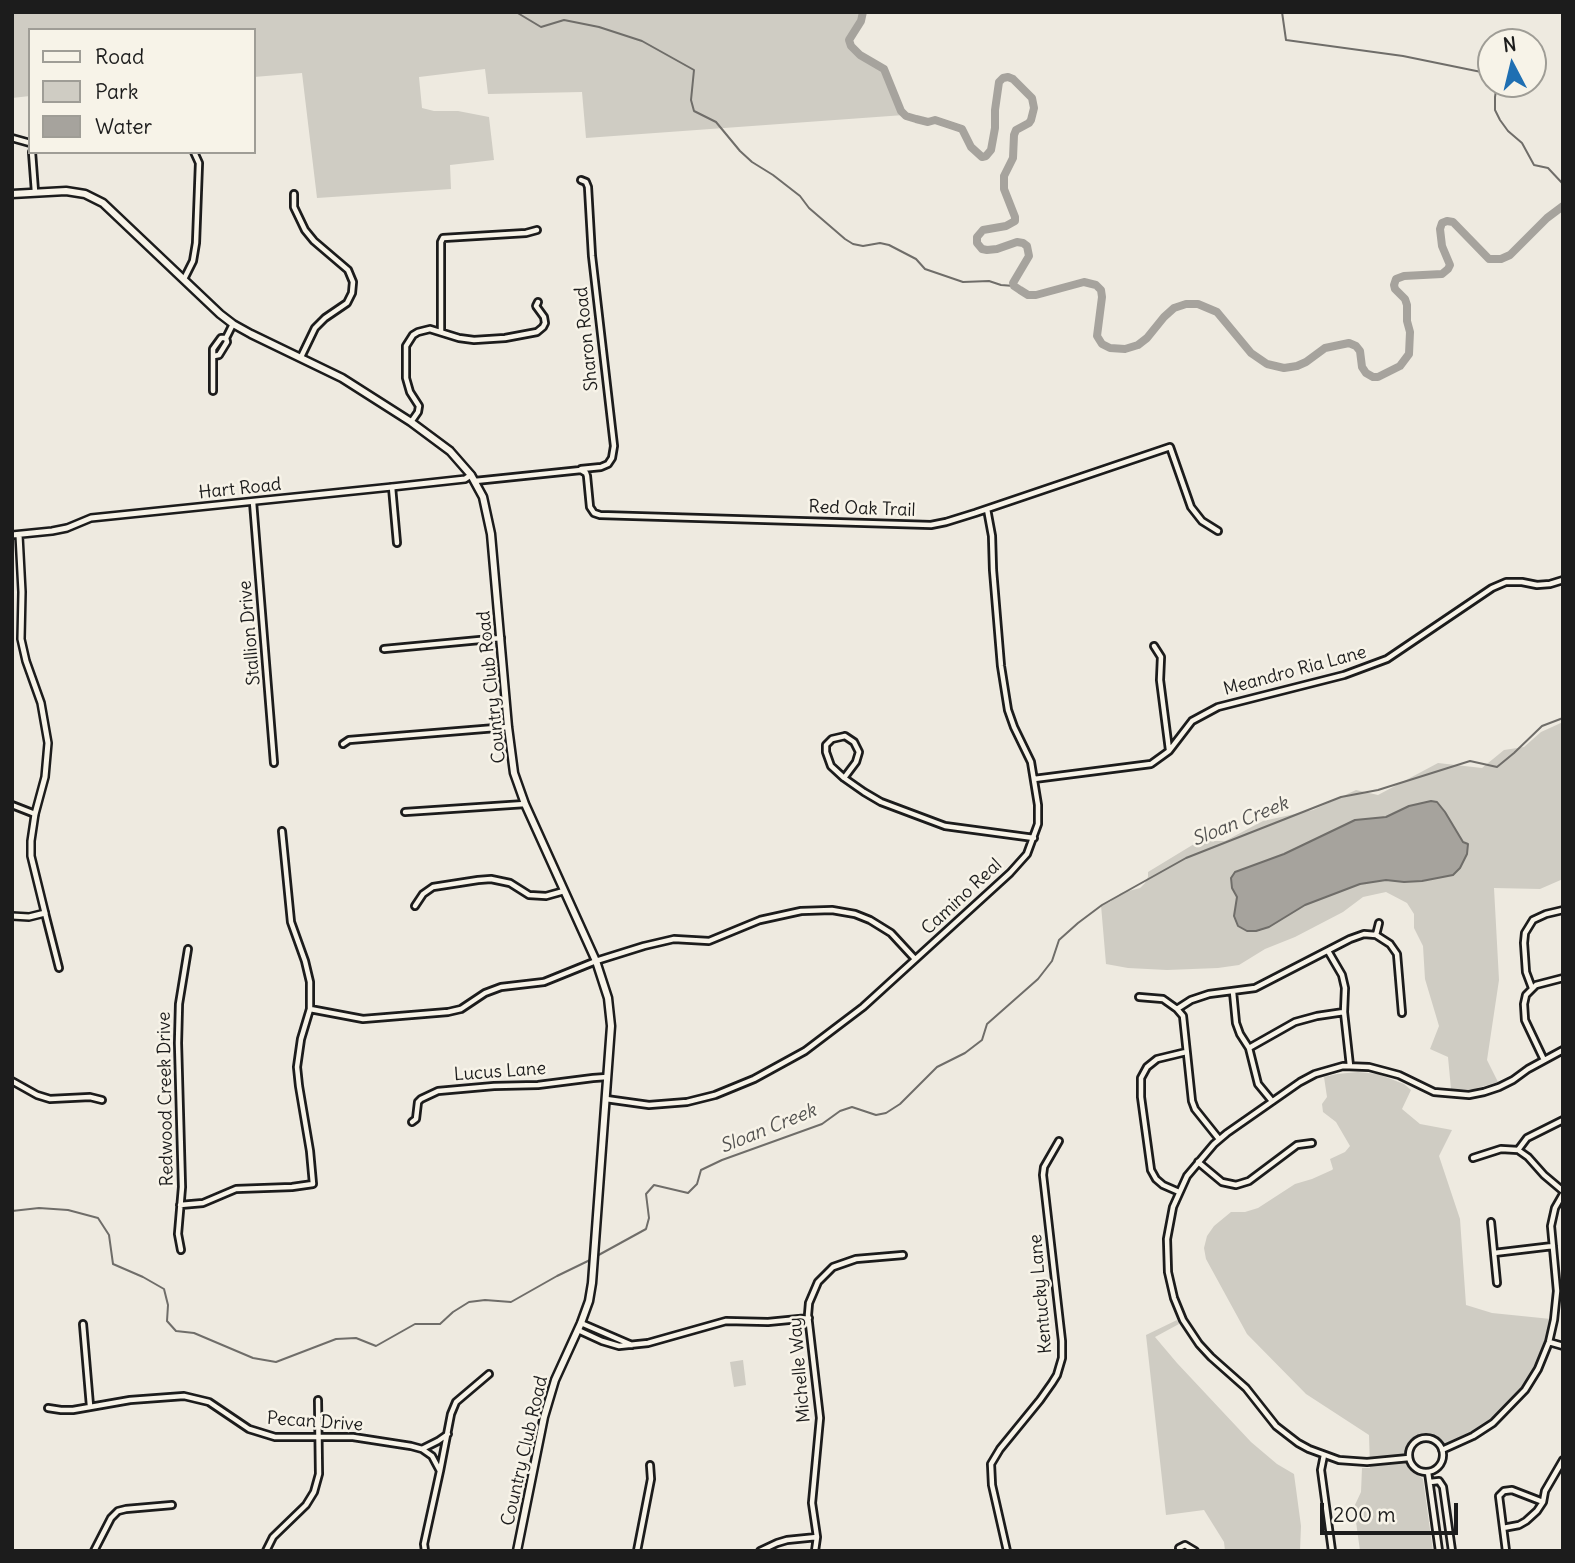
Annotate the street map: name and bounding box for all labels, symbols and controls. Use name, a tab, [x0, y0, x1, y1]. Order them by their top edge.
legend	[28, 28, 256, 154]
north arrow	[1477, 28, 1547, 98]
text: N	[1502, 31, 1518, 57]
text: Road	[95, 43, 144, 70]
text: Park	[95, 78, 138, 105]
text: Water	[95, 113, 152, 140]
street label: Sharon Road	[571, 286, 603, 392]
street label: Hart Road	[198, 474, 282, 504]
street label: Red Oak Trail	[808, 496, 916, 522]
street label: Stallion Drive	[235, 579, 265, 687]
street label: Country Club Road	[473, 610, 511, 764]
street label: Meandro Ria Lane	[1221, 642, 1369, 700]
water label: Sloan Creek	[1189, 792, 1291, 852]
street label: Camino Real	[917, 854, 1007, 940]
street label: Redwood Creek Drive	[154, 1012, 178, 1186]
street label: Lucus Lane	[453, 1058, 547, 1086]
water label: Sloan Creek	[717, 1099, 819, 1159]
street label: Kentucky Lane	[1025, 1233, 1057, 1355]
street label: Michelle Way	[785, 1316, 815, 1424]
street label: Country Club Road	[497, 1374, 553, 1528]
street label: Pecan Drive	[266, 1408, 364, 1436]
scale bar	[1323, 1490, 1461, 1534]
text: 200 m	[1333, 1501, 1396, 1528]

